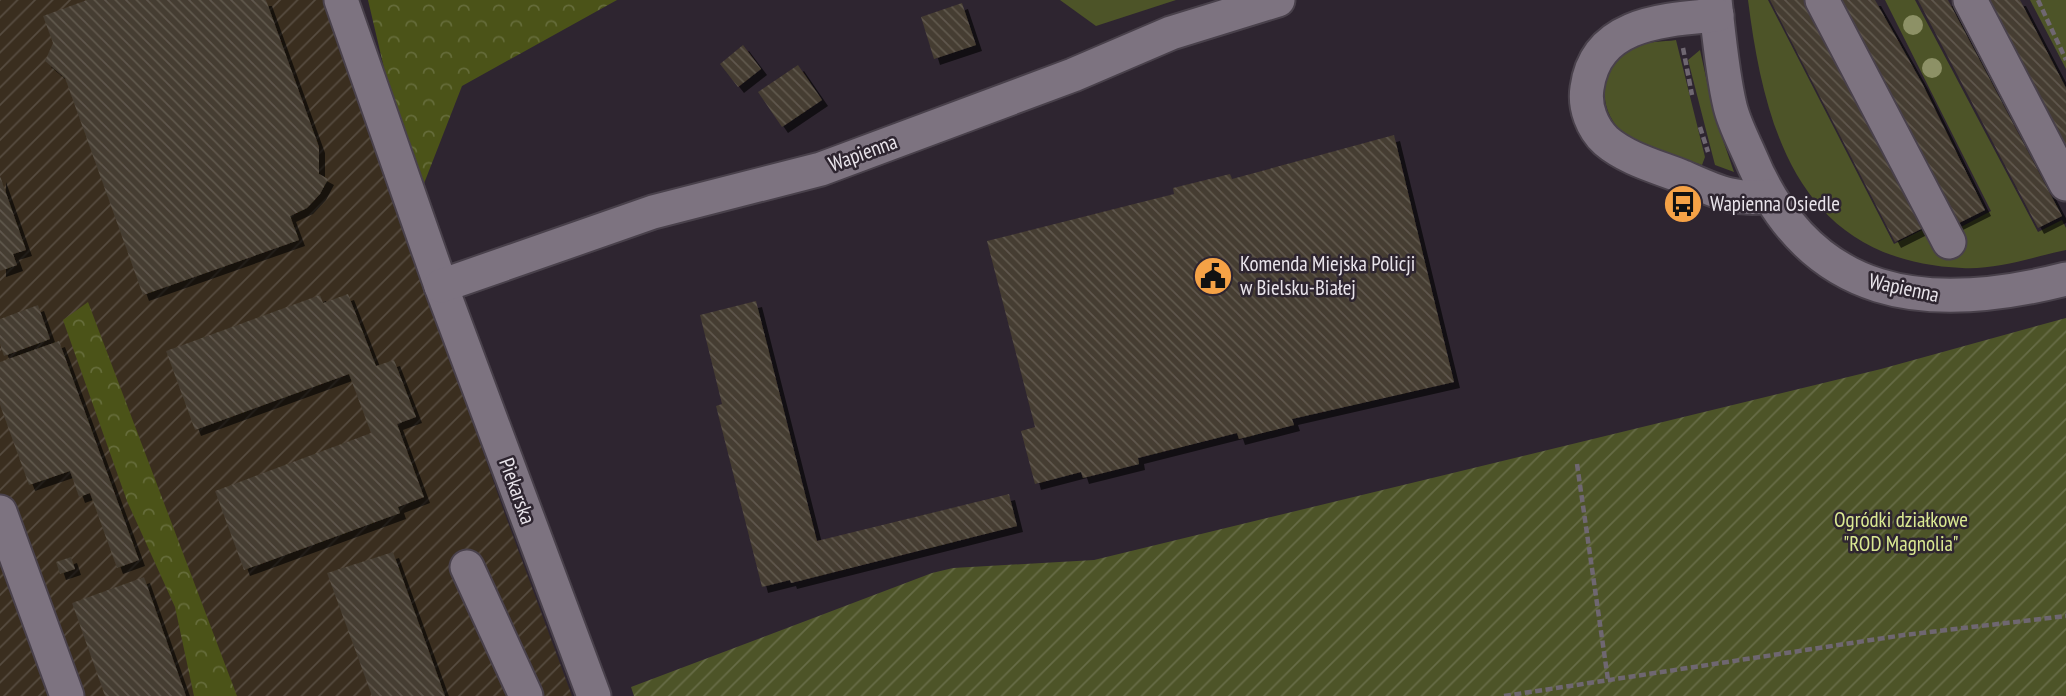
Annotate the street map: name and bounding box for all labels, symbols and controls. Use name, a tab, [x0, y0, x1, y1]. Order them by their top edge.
street label: Wapienna	[825, 128, 901, 177]
bus stop icon: Wapienna Osiedle	[1662, 183, 1704, 225]
place label: Wapienna Osiedle	[1710, 190, 1840, 217]
place label: Komenda Miejska Policji w Bielsku-Białej	[1240, 250, 1415, 301]
public building icon: Komenda Miejska Policji w Bielsku-Białej	[1192, 255, 1234, 297]
street label: Wapienna	[1867, 267, 1942, 308]
street label: Piekarska	[493, 454, 542, 528]
park label: Ogródki działkowe "ROD Magnolia"	[1834, 506, 1968, 557]

